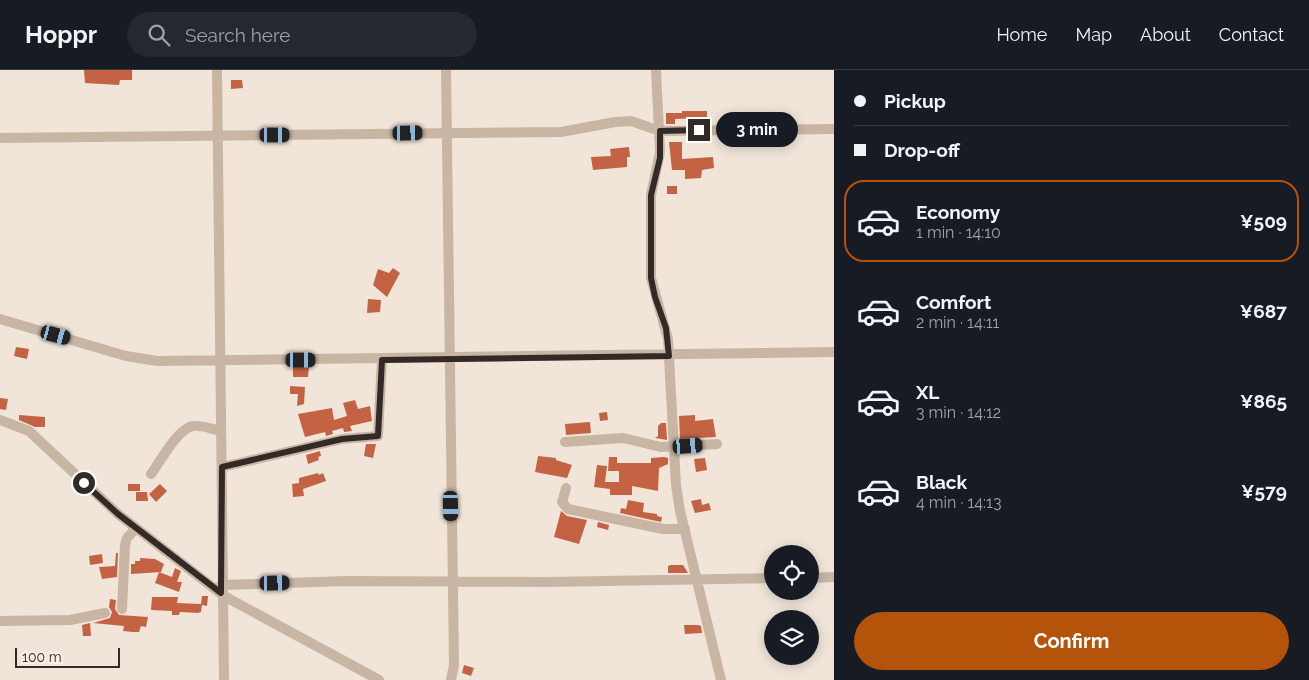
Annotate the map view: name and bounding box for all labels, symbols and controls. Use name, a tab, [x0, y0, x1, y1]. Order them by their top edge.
search box	[127, 12, 477, 57]
text: Hoppr	[25, 20, 97, 49]
icon: search	[145, 21, 173, 49]
text: Search here	[185, 24, 290, 46]
text: Home	[996, 24, 1047, 45]
text: Map	[1075, 24, 1112, 45]
text: About	[1140, 24, 1191, 45]
text: Contact	[1219, 24, 1284, 45]
text: Pickup	[884, 90, 946, 112]
callout: 3 min	[716, 112, 799, 148]
route end	[688, 119, 710, 141]
text: 3 min	[736, 120, 778, 139]
car	[392, 125, 423, 141]
car	[260, 128, 290, 143]
text: Drop-off	[884, 139, 960, 161]
icon: car	[856, 199, 901, 244]
text: Economy	[916, 201, 1000, 223]
text: ¥509	[1240, 210, 1287, 232]
text: 1 min · 14:10	[916, 223, 1001, 242]
icon: car	[856, 289, 901, 334]
text: Comfort	[916, 291, 991, 313]
text: ¥687	[1240, 300, 1287, 322]
text: 2 min · 14:11	[916, 313, 999, 332]
car	[39, 324, 72, 346]
car	[286, 353, 316, 368]
icon: car	[856, 379, 901, 424]
text: XL	[916, 381, 939, 403]
text: ¥865	[1240, 390, 1287, 412]
text: 3 min · 14:12	[916, 403, 1001, 422]
car	[672, 437, 703, 455]
icon: car	[856, 469, 901, 514]
text: Black	[916, 471, 967, 493]
route start	[73, 472, 95, 494]
text: ¥579	[1241, 480, 1287, 502]
car	[443, 491, 458, 521]
text: 4 min · 14:13	[916, 493, 1002, 512]
map controls	[764, 545, 819, 665]
button: locate	[764, 545, 819, 600]
car	[259, 575, 290, 591]
button: layers	[764, 610, 819, 665]
button: Confirm	[854, 612, 1289, 670]
scale bar	[15, 645, 120, 668]
text: 100 m	[22, 649, 62, 665]

